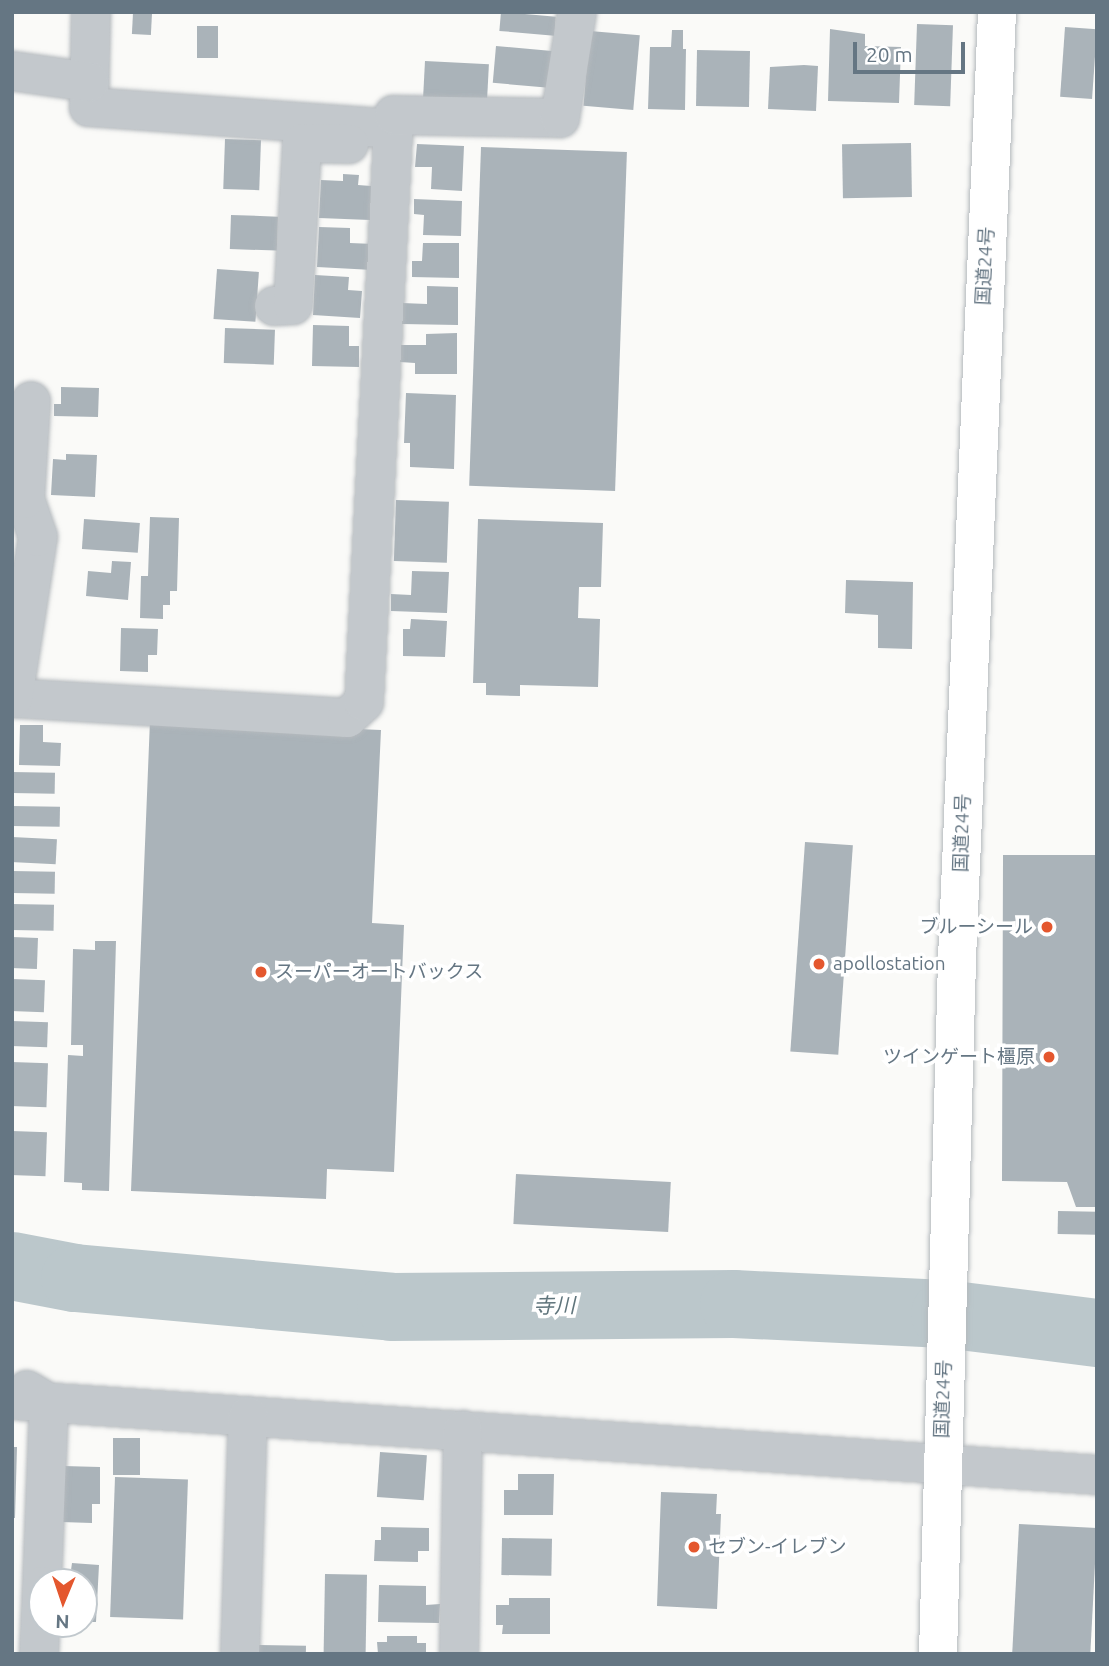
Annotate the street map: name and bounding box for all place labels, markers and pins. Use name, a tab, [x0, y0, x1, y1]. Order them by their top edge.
place label: ブルーシール	[919, 916, 1033, 938]
marker: ブルーシール	[1039, 919, 1055, 935]
place label: apollostation	[833, 953, 946, 975]
marker: apollostation	[811, 956, 827, 972]
place label: スーパーオートバックス	[275, 961, 484, 983]
marker: スーパーオートバックス	[253, 964, 269, 980]
place label: ツインゲート橿原	[883, 1046, 1035, 1068]
marker: ツインゲート橿原	[1041, 1049, 1057, 1065]
place label: セブン-イレブン	[708, 1536, 846, 1558]
marker: セブン-イレブン	[686, 1539, 702, 1555]

